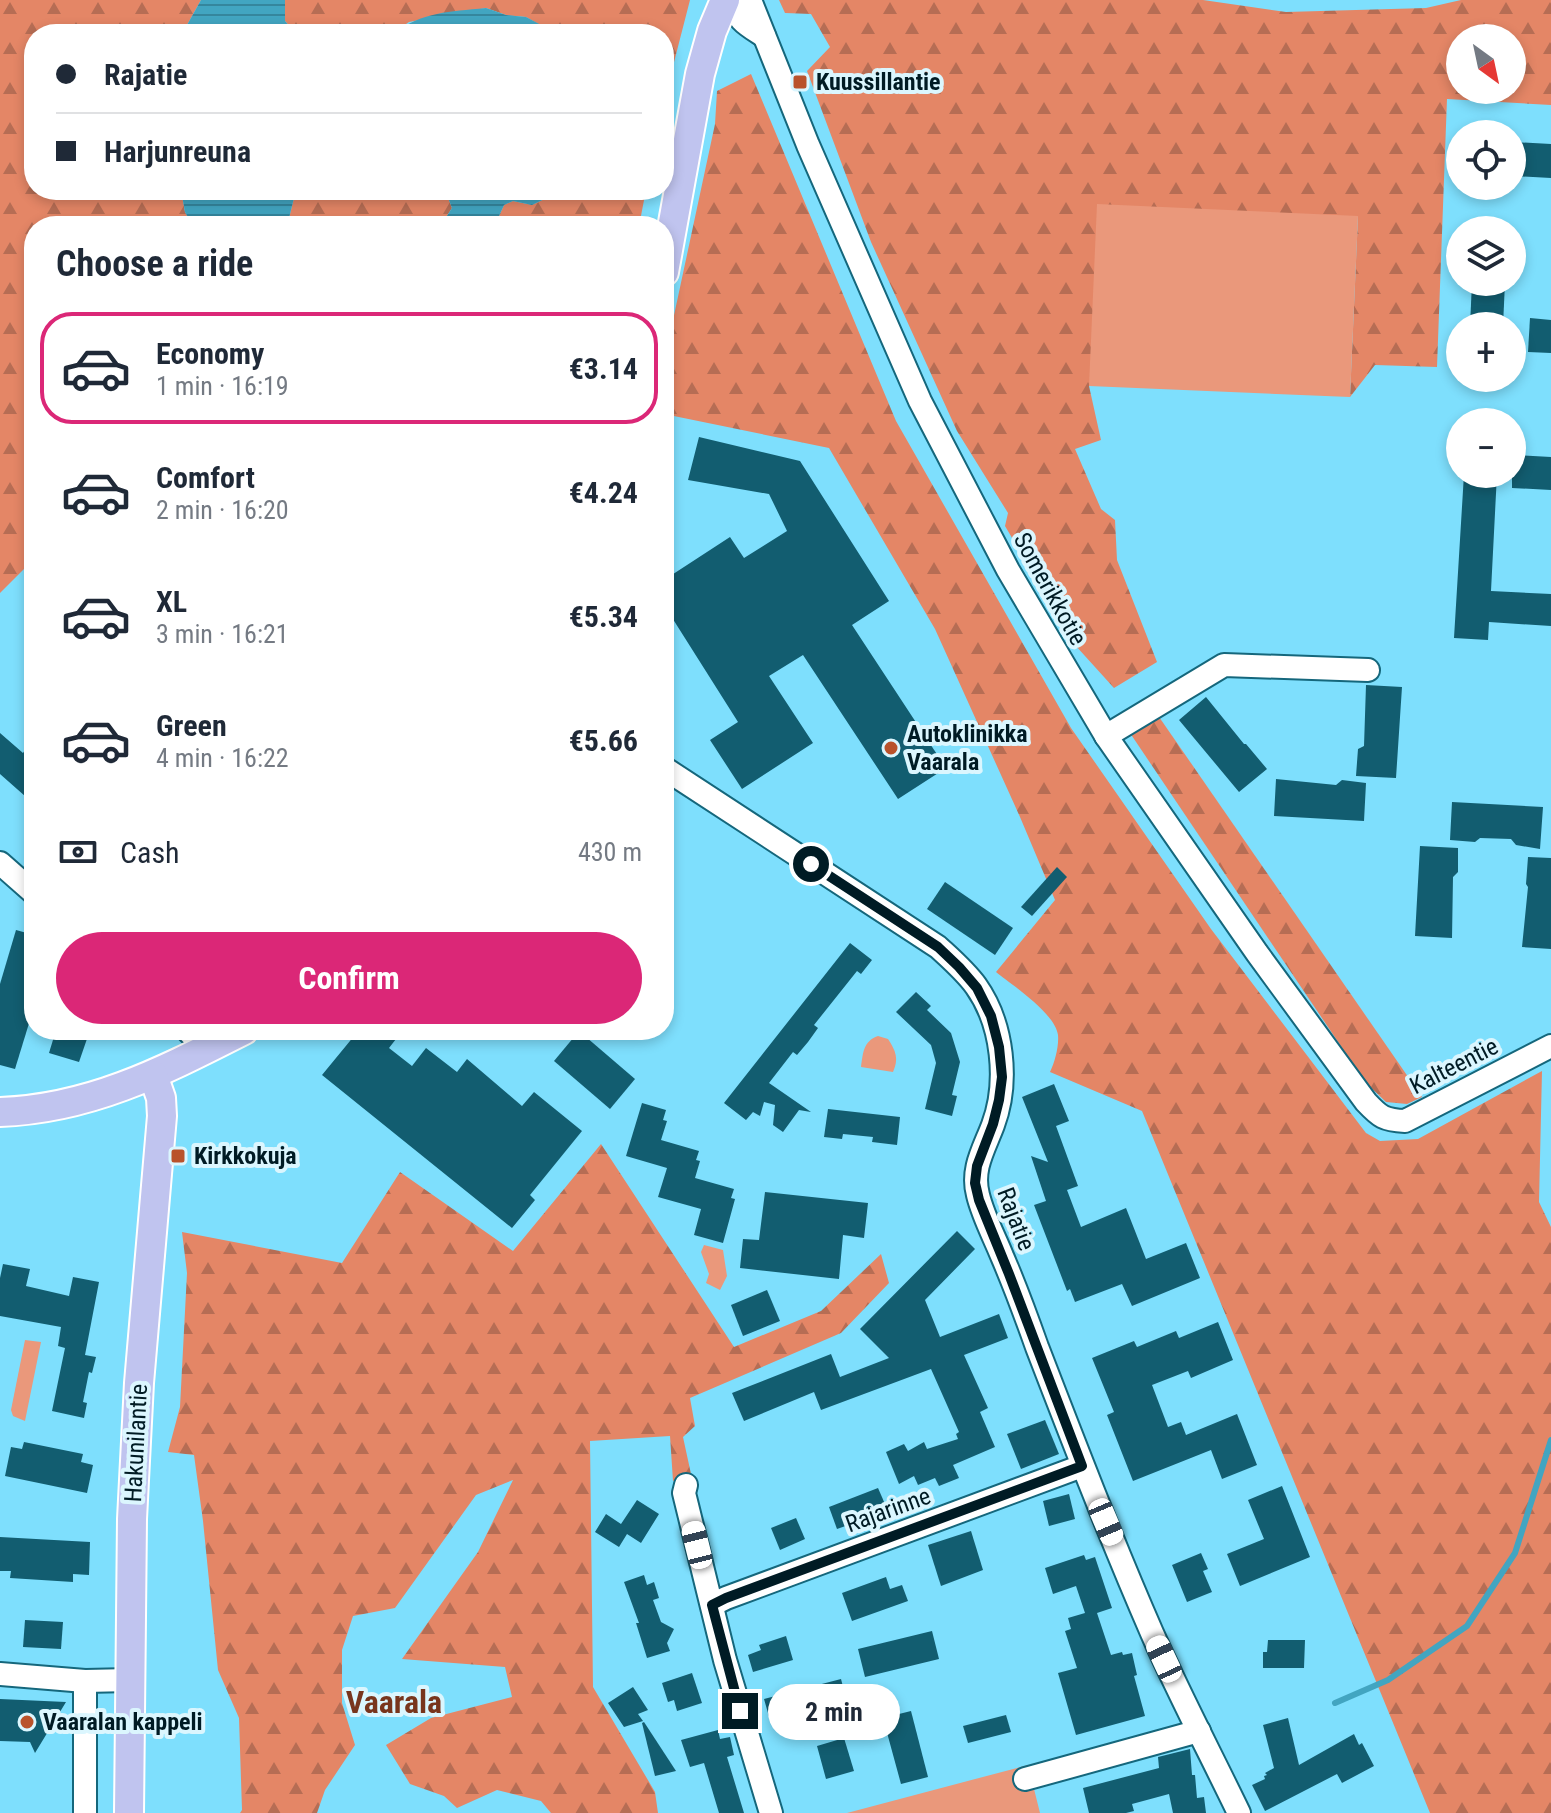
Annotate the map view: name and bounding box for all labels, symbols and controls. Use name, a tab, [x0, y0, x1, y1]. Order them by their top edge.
north arrow	[1446, 24, 1526, 104]
map controls	[1446, 24, 1526, 488]
text: Rajatie	[104, 57, 187, 92]
place label: Kuussillantie	[816, 68, 941, 96]
marker: Kuussillantie	[791, 73, 809, 91]
button: locate	[1446, 120, 1526, 200]
text: Harjunreuna	[104, 134, 251, 169]
button: layers	[1446, 216, 1526, 296]
text: Choose a ride	[56, 243, 253, 285]
button: +	[1446, 312, 1526, 392]
icon: car	[60, 332, 132, 404]
text: Economy	[156, 336, 264, 371]
text: €3.14	[569, 351, 638, 386]
text: 1 min · 16:19	[156, 371, 289, 401]
button: −	[1446, 408, 1526, 488]
icon: car	[60, 456, 132, 528]
text: Comfort	[156, 460, 255, 495]
text: €4.24	[569, 475, 638, 510]
text: 2 min · 16:20	[156, 495, 289, 525]
street label: Somerikkotie	[1008, 528, 1092, 650]
icon: car	[60, 580, 132, 652]
text: XL	[156, 584, 187, 619]
text: €5.34	[569, 599, 638, 634]
text: 3 min · 16:21	[156, 619, 289, 649]
icon: car	[60, 704, 132, 776]
text: Green	[156, 708, 227, 743]
place label: Autoklinikka Vaarala	[907, 720, 1028, 776]
text: €5.66	[569, 723, 638, 758]
marker: Autoklinikka Vaarala	[882, 739, 900, 757]
text: 4 min · 16:22	[156, 743, 289, 773]
icon: cash	[56, 830, 100, 874]
text: Cash	[120, 835, 180, 870]
text: 430 m	[578, 837, 642, 867]
route start	[793, 846, 829, 882]
button: Confirm	[56, 932, 642, 1024]
street label: Kalteentie	[1405, 1032, 1503, 1100]
place label: Kirkkokuja	[194, 1142, 297, 1170]
marker: Kirkkokuja	[169, 1147, 187, 1165]
street label: Rajatie	[991, 1184, 1041, 1254]
street label: Hakunilantie	[119, 1383, 153, 1503]
street label: Rajarinne	[842, 1482, 934, 1538]
car	[1086, 1495, 1126, 1549]
car	[680, 1519, 714, 1571]
car	[1143, 1632, 1185, 1686]
district label: Vaarala	[346, 1683, 442, 1721]
callout: 2 min	[768, 1683, 900, 1739]
route end	[722, 1693, 758, 1729]
text: 2 min	[805, 1697, 863, 1727]
place label: Vaaralan kappeli	[43, 1708, 203, 1736]
marker: Vaaralan kappeli	[18, 1713, 36, 1731]

